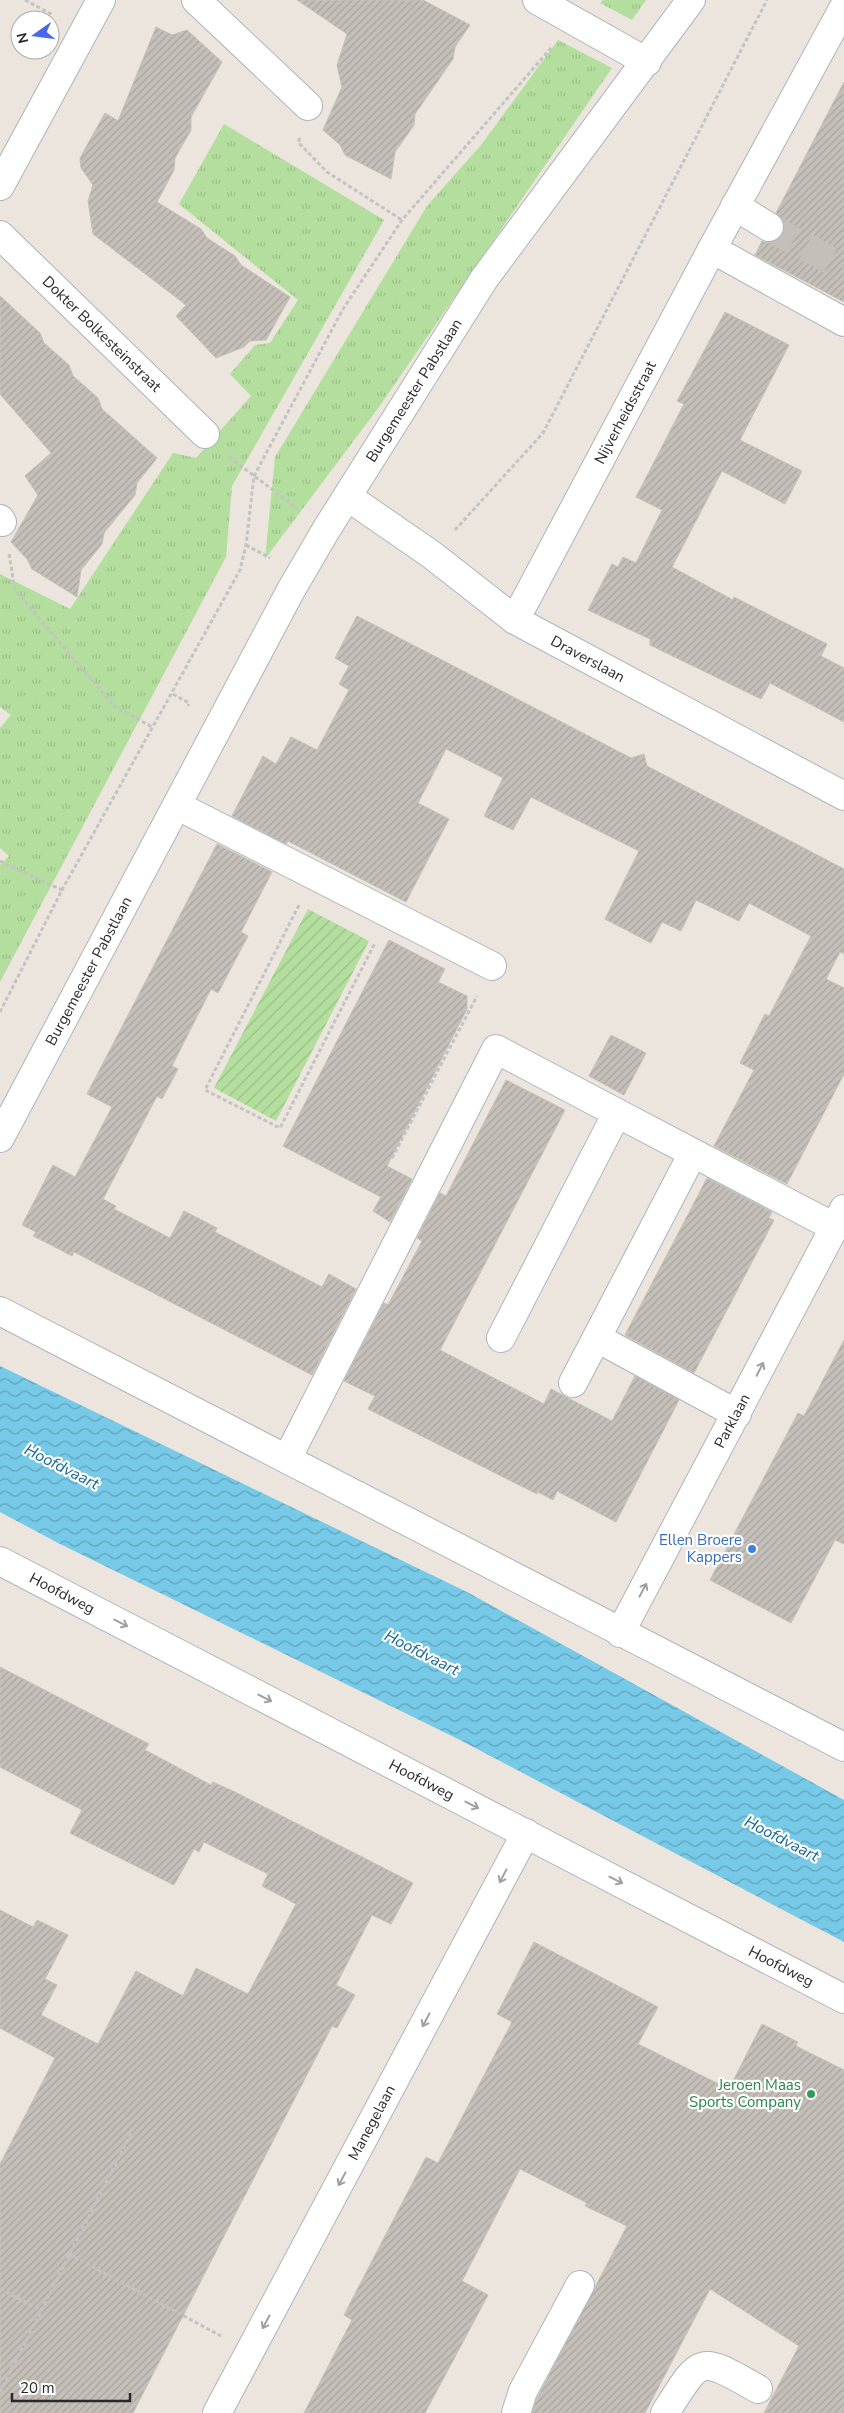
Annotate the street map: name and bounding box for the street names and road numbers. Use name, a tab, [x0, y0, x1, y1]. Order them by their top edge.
street label: Dokter Bolkesteinstraat	[38, 271, 166, 397]
street label: Burgemeester Pabstlaan	[361, 315, 467, 466]
street label: Nijverheidsstraat	[590, 357, 661, 467]
street label: Draverslaan	[547, 631, 628, 687]
street label: Burgemeester Pabstlaan	[41, 893, 136, 1049]
street label: Parklaan	[710, 1390, 755, 1451]
street label: Hoofdweg	[26, 1568, 98, 1618]
street label: Hoofdweg	[386, 1755, 458, 1805]
street label: Hoofdweg	[745, 1941, 817, 1992]
street label: Manegelaan	[343, 2081, 400, 2164]

